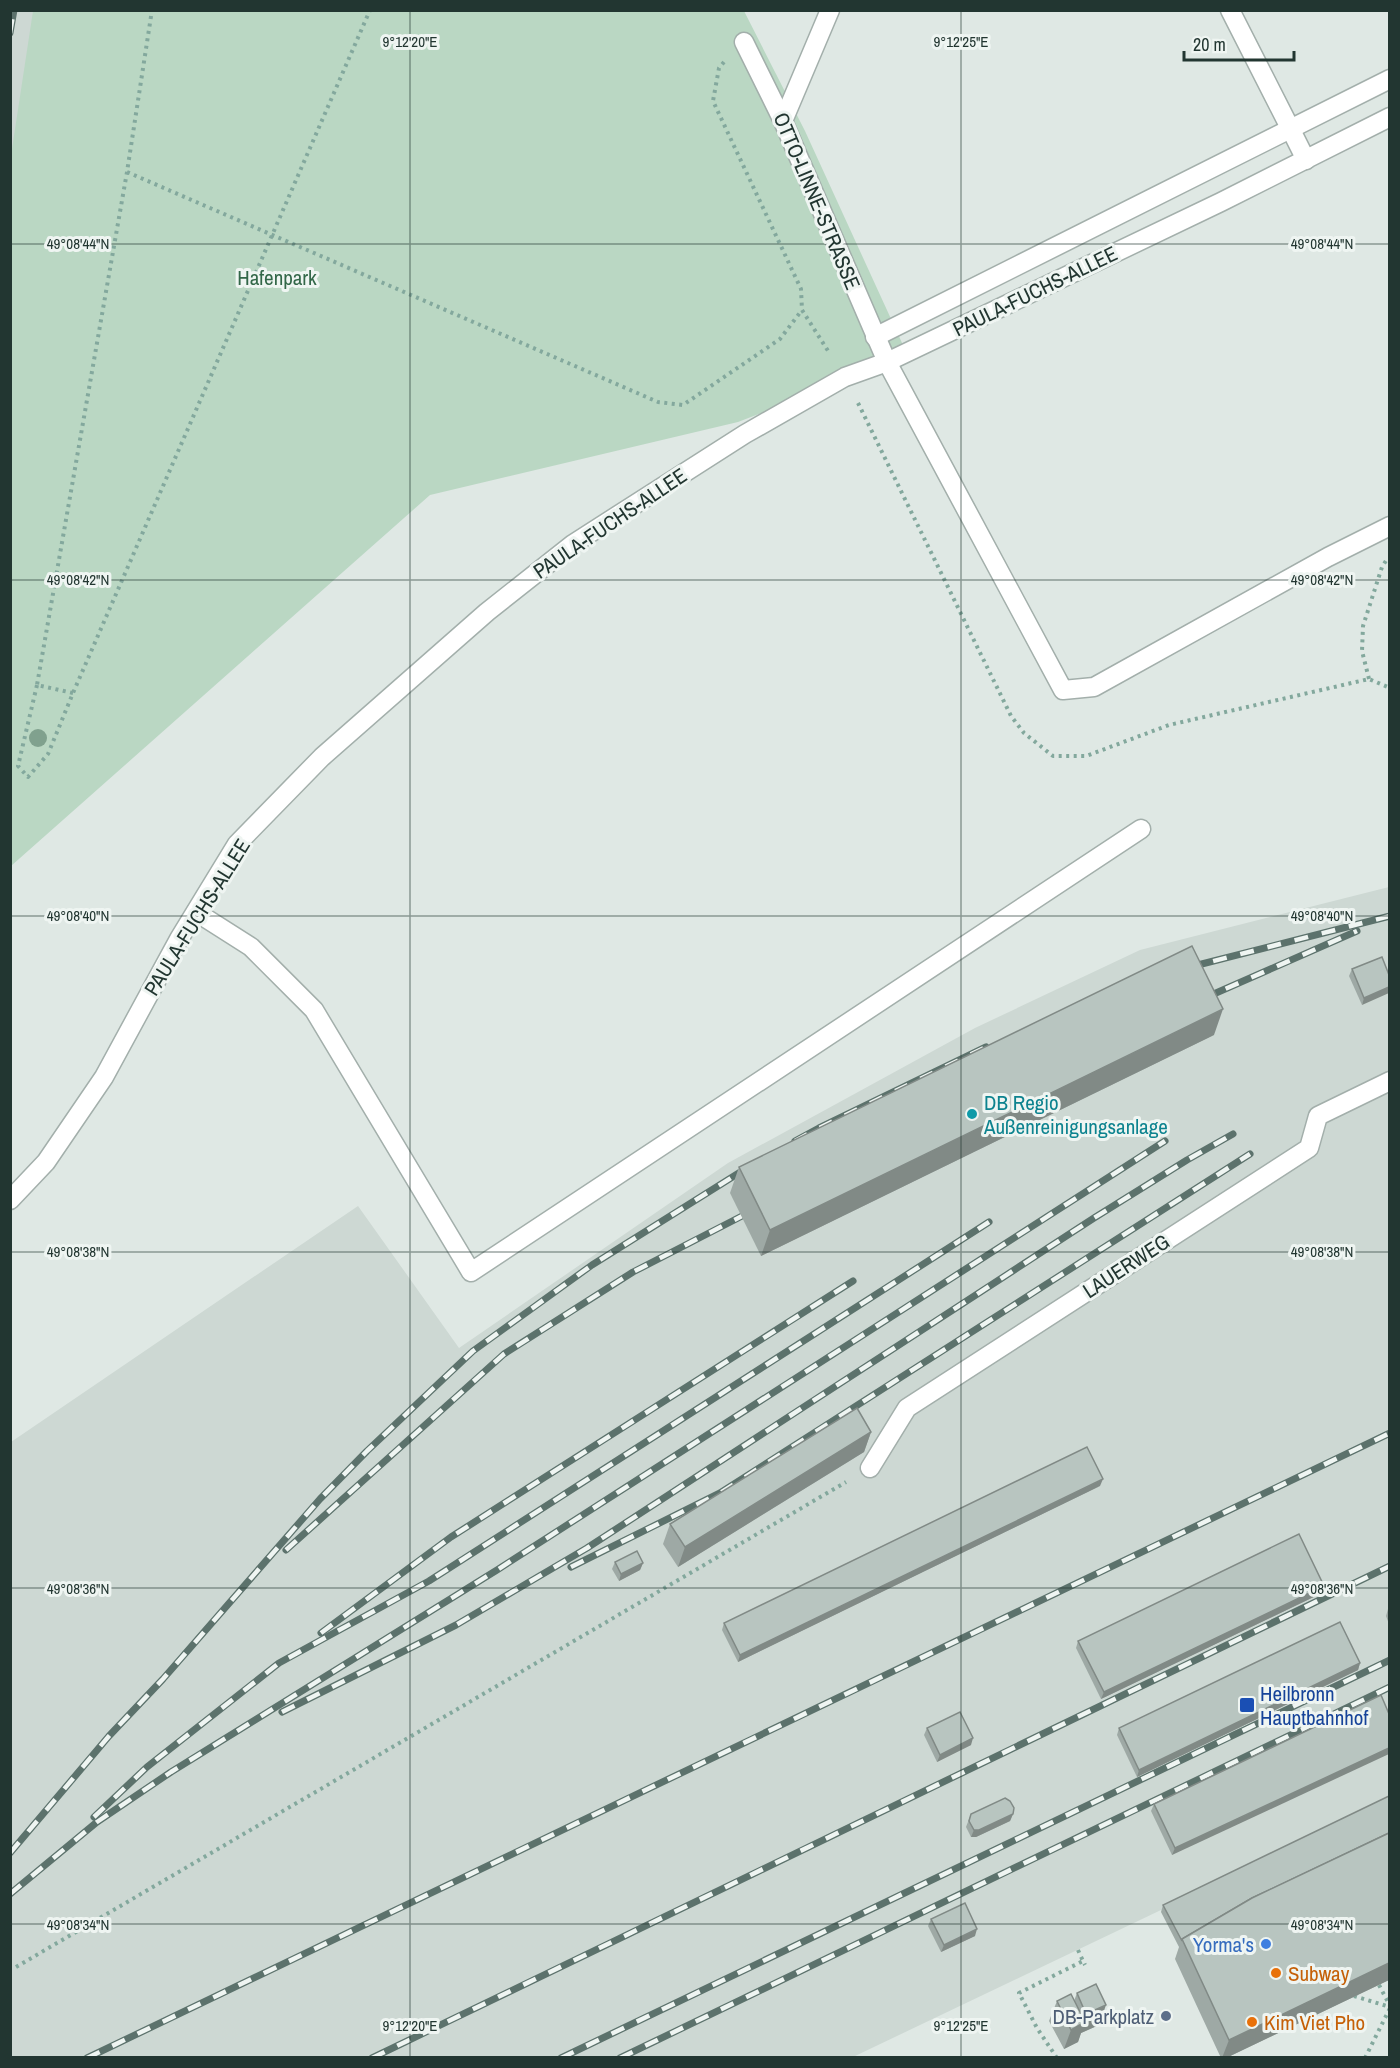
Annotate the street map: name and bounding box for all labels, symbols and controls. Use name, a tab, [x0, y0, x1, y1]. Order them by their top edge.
scale bar	[1184, 24, 1294, 62]
text: 9°12'20"E	[382, 31, 438, 52]
text: 9°12'25"E	[933, 31, 989, 52]
text: 20 m	[1193, 32, 1226, 57]
street label: OTTO-LINNE-STRASSE	[767, 108, 867, 294]
text: 49°08'44"N	[47, 233, 109, 254]
text: 49°08'44"N	[1291, 233, 1353, 254]
street label: PAULA-FUCHS-ALLEE	[948, 239, 1122, 343]
park label: Hafenpark	[237, 263, 317, 292]
street label: PAULA-FUCHS-ALLEE	[527, 461, 693, 585]
text: 49°08'42"N	[47, 569, 109, 590]
text: 49°08'42"N	[1291, 569, 1353, 590]
street label: PAULA-FUCHS-ALLEE	[137, 833, 257, 1001]
text: 49°08'40"N	[47, 905, 109, 926]
text: 49°08'40"N	[1291, 905, 1353, 926]
place label: DB Regio Außenreinigungsanlage	[983, 1088, 1168, 1141]
marker: DB Regio Außenreinigungsanlage	[965, 1107, 979, 1121]
street label: LAUERWEG	[1077, 1227, 1175, 1305]
text: 49°08'38"N	[47, 1241, 109, 1262]
text: 49°08'38"N	[1291, 1241, 1353, 1262]
text: 49°08'36"N	[47, 1578, 109, 1599]
text: 49°08'36"N	[1291, 1578, 1353, 1599]
place label: Heilbronn Hauptbahnhof	[1260, 1679, 1368, 1732]
marker: Heilbronn Hauptbahnhof	[1238, 1696, 1256, 1714]
text: 49°08'34"N	[47, 1914, 109, 1935]
text: 49°08'34"N	[1291, 1914, 1353, 1935]
place label: Yorma's	[1193, 1930, 1254, 1959]
marker: Yorma's	[1259, 1937, 1273, 1951]
place label: Subway	[1288, 1959, 1350, 1988]
marker: Subway	[1269, 1966, 1283, 1980]
place label: DB-Parkplatz	[1053, 2002, 1154, 2031]
place label: Kim Viet Pho	[1264, 2008, 1365, 2037]
marker: DB-Parkplatz	[1159, 2009, 1173, 2023]
text: 9°12'20"E	[382, 2015, 438, 2036]
text: 9°12'25"E	[933, 2015, 989, 2036]
marker: Kim Viet Pho	[1245, 2015, 1259, 2029]

